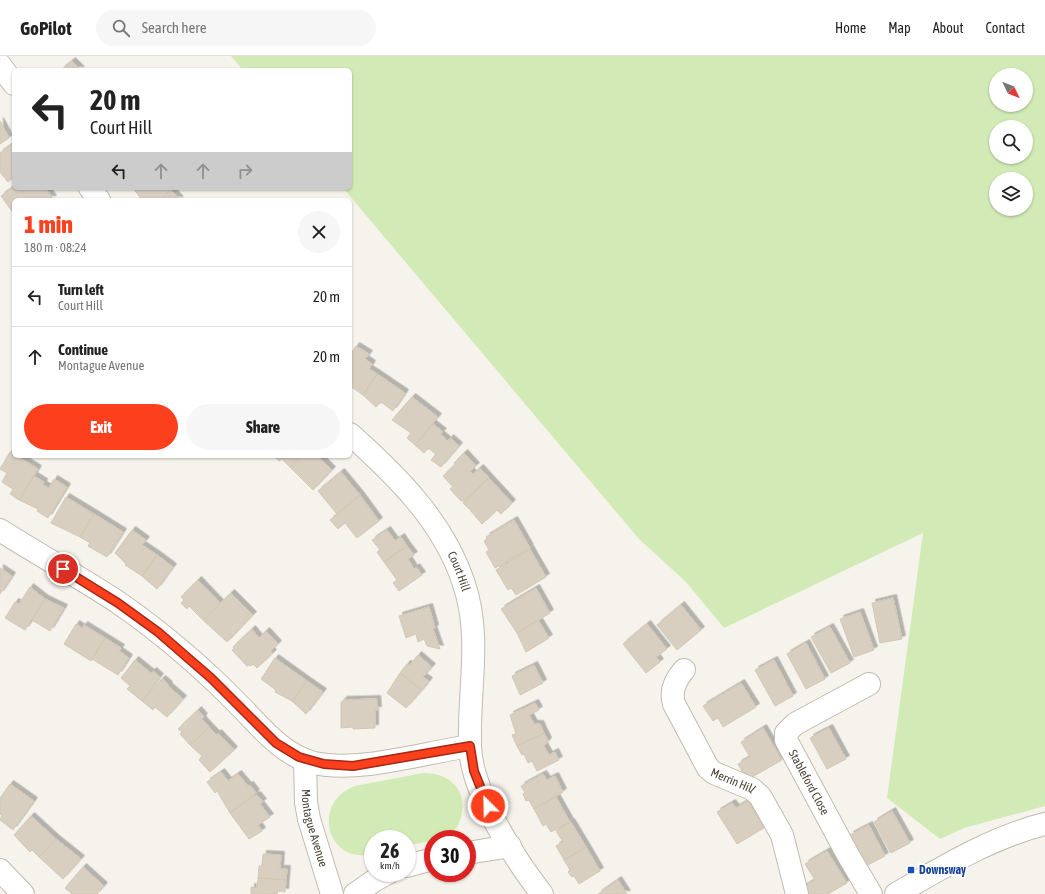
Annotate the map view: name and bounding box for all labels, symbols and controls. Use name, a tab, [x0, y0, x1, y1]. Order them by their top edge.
search box	[96, 10, 376, 46]
text: GoPilot	[20, 17, 72, 39]
icon: search	[110, 17, 132, 39]
text: Search here	[142, 19, 206, 36]
text: Home	[835, 20, 866, 36]
text: Map	[888, 20, 911, 36]
text: About	[933, 20, 964, 36]
text: Contact	[986, 20, 1025, 36]
north arrow	[989, 68, 1033, 112]
map controls	[989, 68, 1033, 216]
icon: left	[24, 84, 76, 136]
text: 20 m	[90, 84, 140, 116]
text: Court Hill	[90, 117, 152, 138]
button: search	[989, 120, 1033, 164]
icon: left	[108, 160, 130, 182]
icon: ahead	[150, 160, 172, 182]
icon: ahead	[192, 160, 214, 182]
icon: right	[234, 160, 256, 182]
button: layers	[989, 172, 1033, 216]
text: 1 min	[24, 211, 73, 238]
button: close	[298, 211, 340, 253]
text: 180 m · 08:24	[24, 240, 87, 255]
text: Turn left	[58, 281, 104, 298]
icon: left	[24, 286, 46, 308]
text: 20 m	[313, 288, 340, 305]
text: Court Hill	[58, 298, 103, 313]
text: Continue	[58, 341, 108, 358]
icon: ahead	[24, 346, 46, 368]
text: 20 m	[313, 348, 340, 365]
text: Montague Avenue	[58, 358, 144, 373]
button: Exit	[24, 404, 178, 450]
button: Share	[186, 404, 340, 450]
street label: Court Hill	[445, 549, 473, 594]
pin	[46, 552, 80, 586]
icon: arrive	[52, 558, 74, 580]
street label: Stableford Close	[786, 747, 832, 817]
street label: Merrin Hill	[709, 765, 759, 797]
position arrow	[467, 785, 509, 827]
street label: Montague Avenue	[299, 789, 330, 869]
speed limit sign: 30	[424, 830, 476, 882]
text: 26	[381, 839, 399, 862]
text: km/h	[380, 860, 400, 871]
place label: Downsway	[919, 863, 966, 877]
marker: Downsway	[906, 865, 916, 875]

